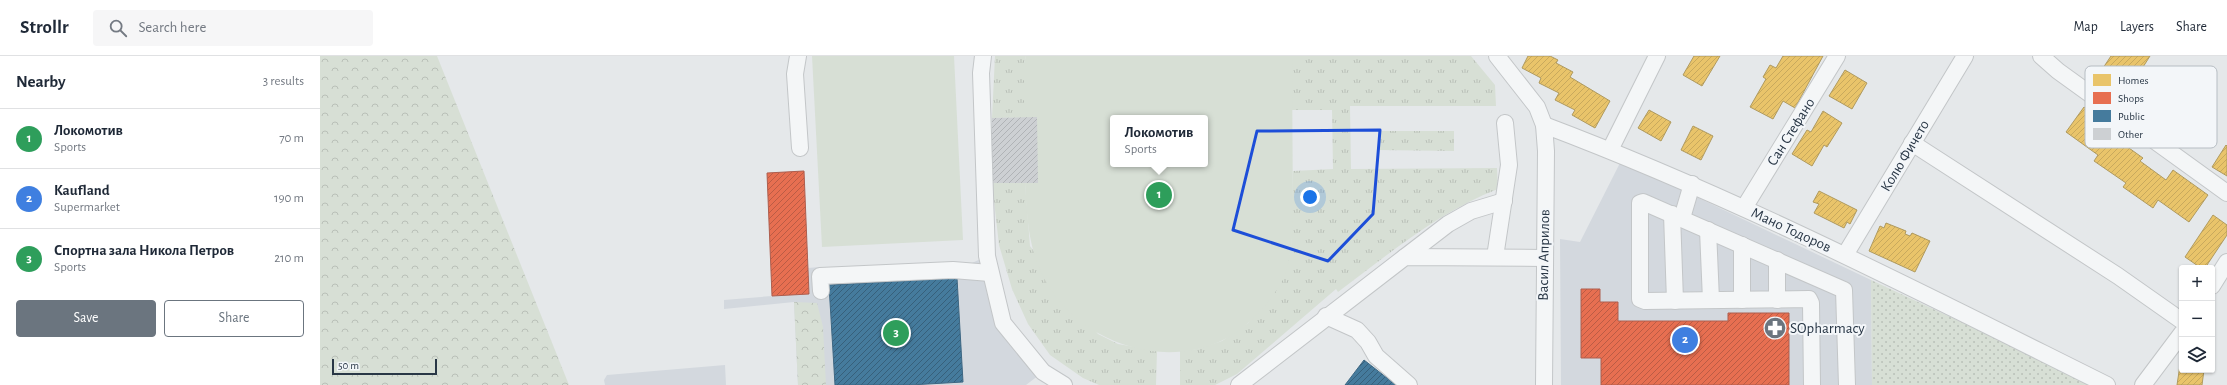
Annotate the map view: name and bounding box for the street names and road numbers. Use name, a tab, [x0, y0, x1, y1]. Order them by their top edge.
street label: Сан Стефано	[1764, 95, 1818, 169]
street label: Колю Фичето	[1878, 118, 1932, 194]
street label: Мано Тодоров	[1749, 205, 1833, 255]
street label: Васил Априлов	[1536, 209, 1552, 301]

